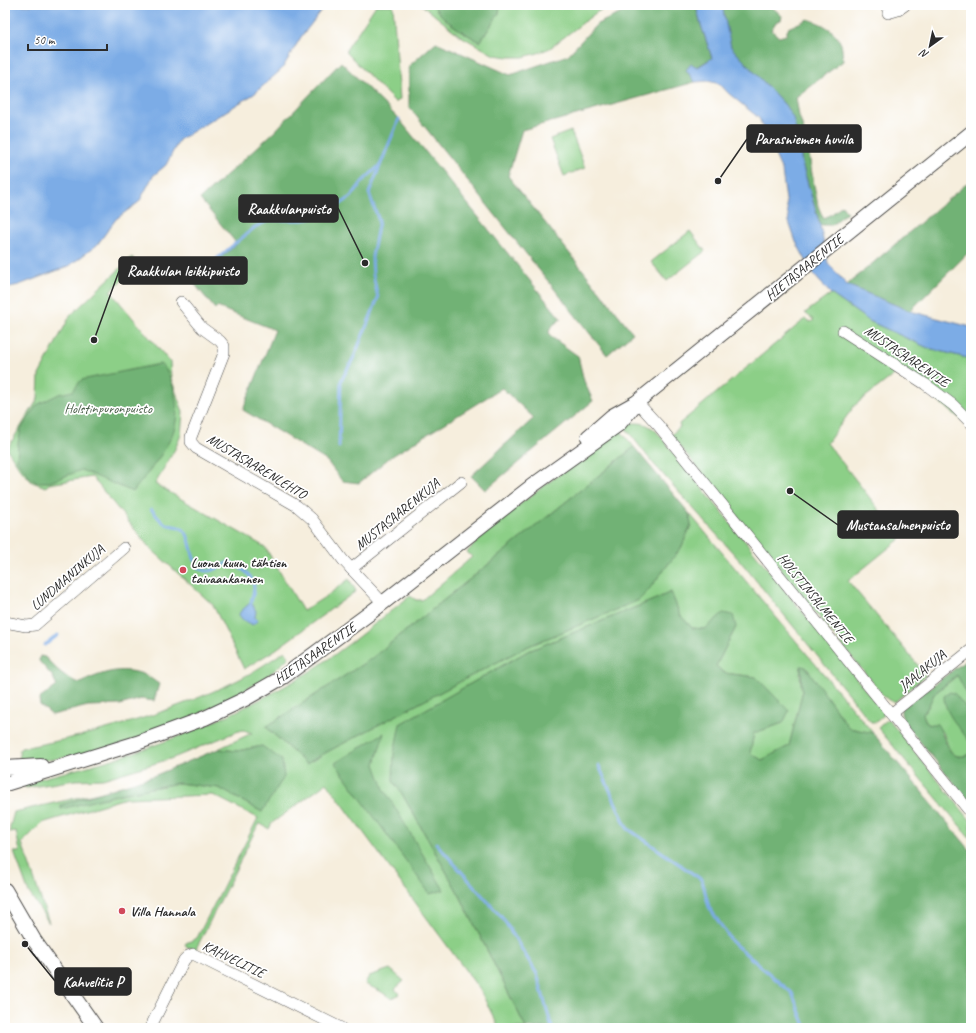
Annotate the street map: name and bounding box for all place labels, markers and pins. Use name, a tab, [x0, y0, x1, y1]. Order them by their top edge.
callout: Parasniemen huvila	[747, 125, 861, 152]
callout: Raakkulanpuisto	[239, 195, 338, 222]
callout: Raakkulan leikkipuisto	[119, 257, 247, 284]
callout: Mustansalmenpuisto	[838, 511, 958, 538]
place label: Luona kuun, tähtien taivaankannen	[191, 554, 288, 587]
marker: Luona kuun, tähtien taivaankannen	[178, 565, 188, 575]
place label: Villa Hannala	[130, 903, 196, 920]
marker: Villa Hannala	[117, 906, 127, 916]
callout: Kahvelitie P	[55, 968, 131, 995]

